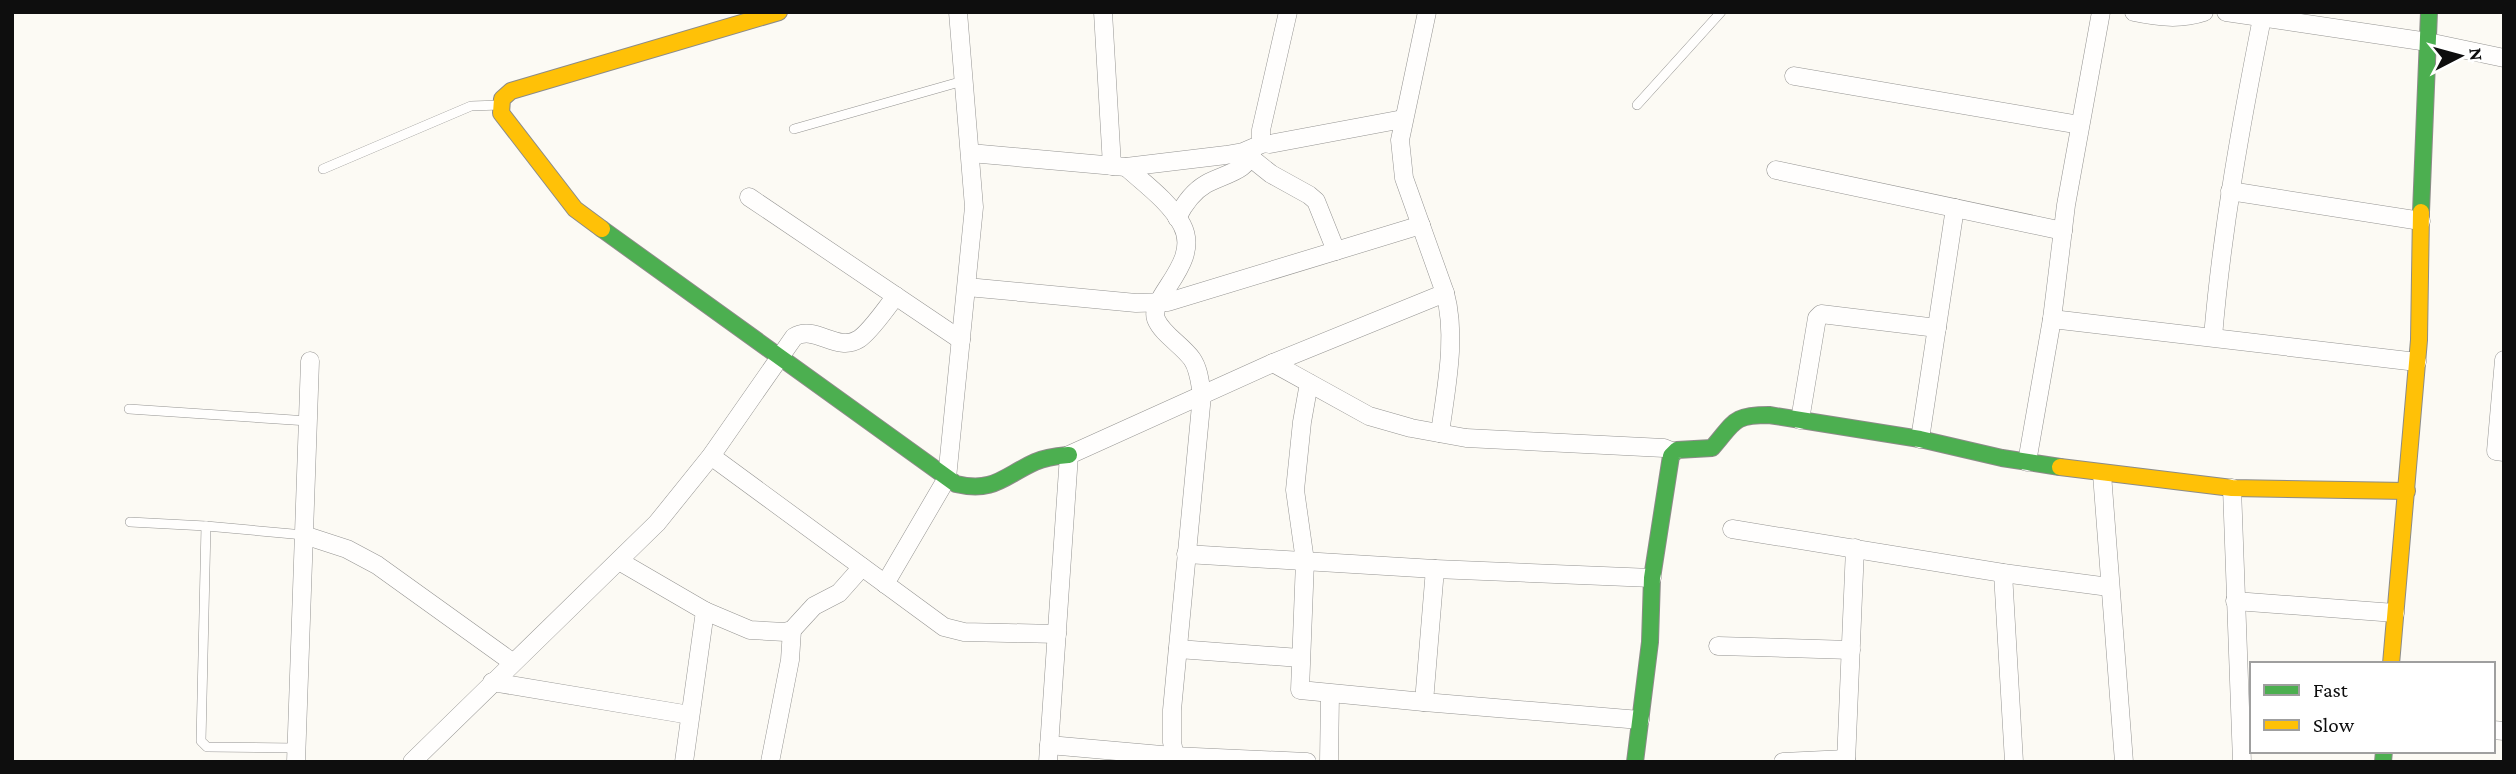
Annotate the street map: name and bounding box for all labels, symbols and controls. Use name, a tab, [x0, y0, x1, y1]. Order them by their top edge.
north arrow	[2425, 21, 2495, 91]
text: N	[2465, 47, 2488, 62]
legend	[2250, 662, 2495, 753]
text: Fast	[2313, 678, 2349, 702]
text: Slow	[2313, 713, 2355, 737]

